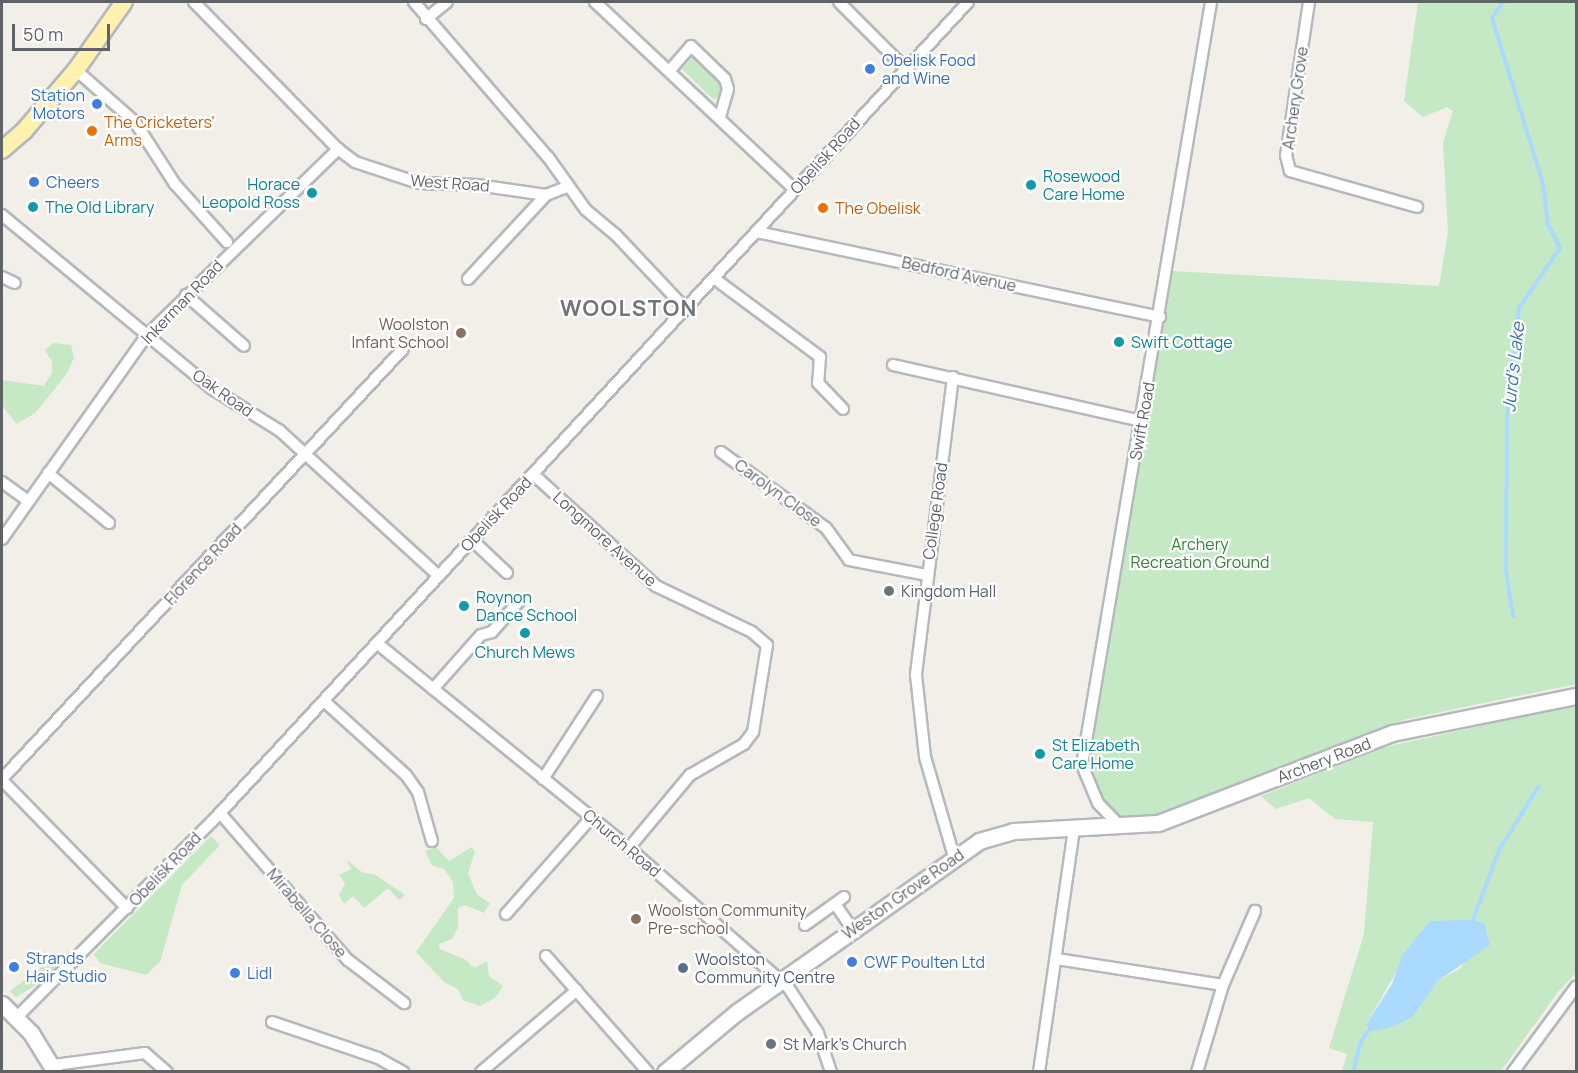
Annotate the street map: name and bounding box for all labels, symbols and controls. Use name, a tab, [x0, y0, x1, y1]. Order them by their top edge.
scale bar	[15, 12, 112, 50]
text: 50 m	[23, 22, 63, 46]
street label: Archery Grove	[1278, 45, 1312, 151]
place label: Obelisk Food and Wine	[882, 50, 976, 88]
marker: Obelisk Food and Wine	[863, 62, 877, 76]
place label: Station Motors	[31, 85, 85, 123]
marker: Station Motors	[90, 97, 104, 111]
place label: The Cricketers' Arms	[104, 112, 215, 150]
street label: Obelisk Road	[786, 114, 864, 198]
marker: The Cricketers' Arms	[85, 124, 99, 138]
place label: Rosewood Care Home	[1043, 166, 1125, 204]
street label: West Road	[410, 171, 490, 195]
place label: Cheers	[46, 172, 100, 192]
place label: Horace Leopold Ross	[201, 174, 300, 212]
marker: Cheers	[27, 175, 41, 189]
marker: Rosewood Care Home	[1024, 178, 1038, 192]
marker: Horace Leopold Ross	[305, 186, 319, 200]
place label: The Old Library	[45, 197, 154, 217]
place label: The Obelisk	[835, 198, 921, 218]
marker: The Old Library	[26, 200, 40, 214]
marker: The Obelisk	[816, 201, 830, 215]
street label: Bedford Avenue	[900, 252, 1018, 296]
street label: Inkerman Road	[137, 256, 227, 348]
district label: WOOLSTON	[560, 296, 698, 322]
place label: Woolston Infant School	[351, 314, 449, 352]
water label: Jurd's Lake	[1498, 321, 1528, 413]
marker: Woolston Infant School	[454, 326, 468, 340]
place label: Swift Cottage	[1131, 332, 1233, 352]
marker: Swift Cottage	[1112, 335, 1126, 349]
street label: Oak Road	[189, 365, 257, 421]
street label: Swift Road	[1126, 380, 1158, 462]
street label: Carolyn Close	[731, 455, 825, 531]
street label: College Road	[919, 461, 951, 561]
street label: Obelisk Road	[456, 473, 536, 555]
street label: Longmore Avenue	[549, 488, 661, 590]
street label: Florence Road	[160, 519, 246, 609]
park label: Archery Recreation Ground	[1130, 534, 1270, 572]
place label: Kingdom Hall	[901, 581, 996, 601]
marker: Kingdom Hall	[882, 584, 896, 598]
place label: Roynon Dance School	[476, 587, 577, 625]
marker: Roynon Dance School	[457, 599, 471, 613]
marker: Church Mews	[518, 626, 532, 640]
place label: Church Mews	[475, 642, 575, 662]
street label: Archery Road	[1274, 733, 1374, 787]
place label: St Elizabeth Care Home	[1052, 735, 1140, 773]
marker: St Elizabeth Care Home	[1033, 747, 1047, 761]
street label: Church Road	[579, 805, 665, 881]
street label: Obelisk Road	[125, 828, 205, 910]
street label: Weston Grove Road	[838, 845, 968, 943]
street label: Mirabella Close	[263, 864, 351, 962]
place label: Woolston Community Pre-school	[648, 900, 807, 938]
marker: Woolston Community Pre-school	[629, 912, 643, 926]
place label: Strands Hair Studio	[26, 948, 107, 986]
place label: Woolston Community Centre	[695, 949, 835, 987]
place label: CWF Poulten Ltd	[864, 952, 985, 972]
marker: CWF Poulten Ltd	[845, 955, 859, 969]
marker: Strands Hair Studio	[7, 960, 21, 974]
marker: Woolston Community Centre	[676, 961, 690, 975]
place label: Lidl	[247, 963, 272, 983]
marker: Lidl	[228, 966, 242, 980]
place label: St Mark's Church	[783, 1034, 907, 1054]
marker: St Mark's Church	[764, 1037, 778, 1051]

